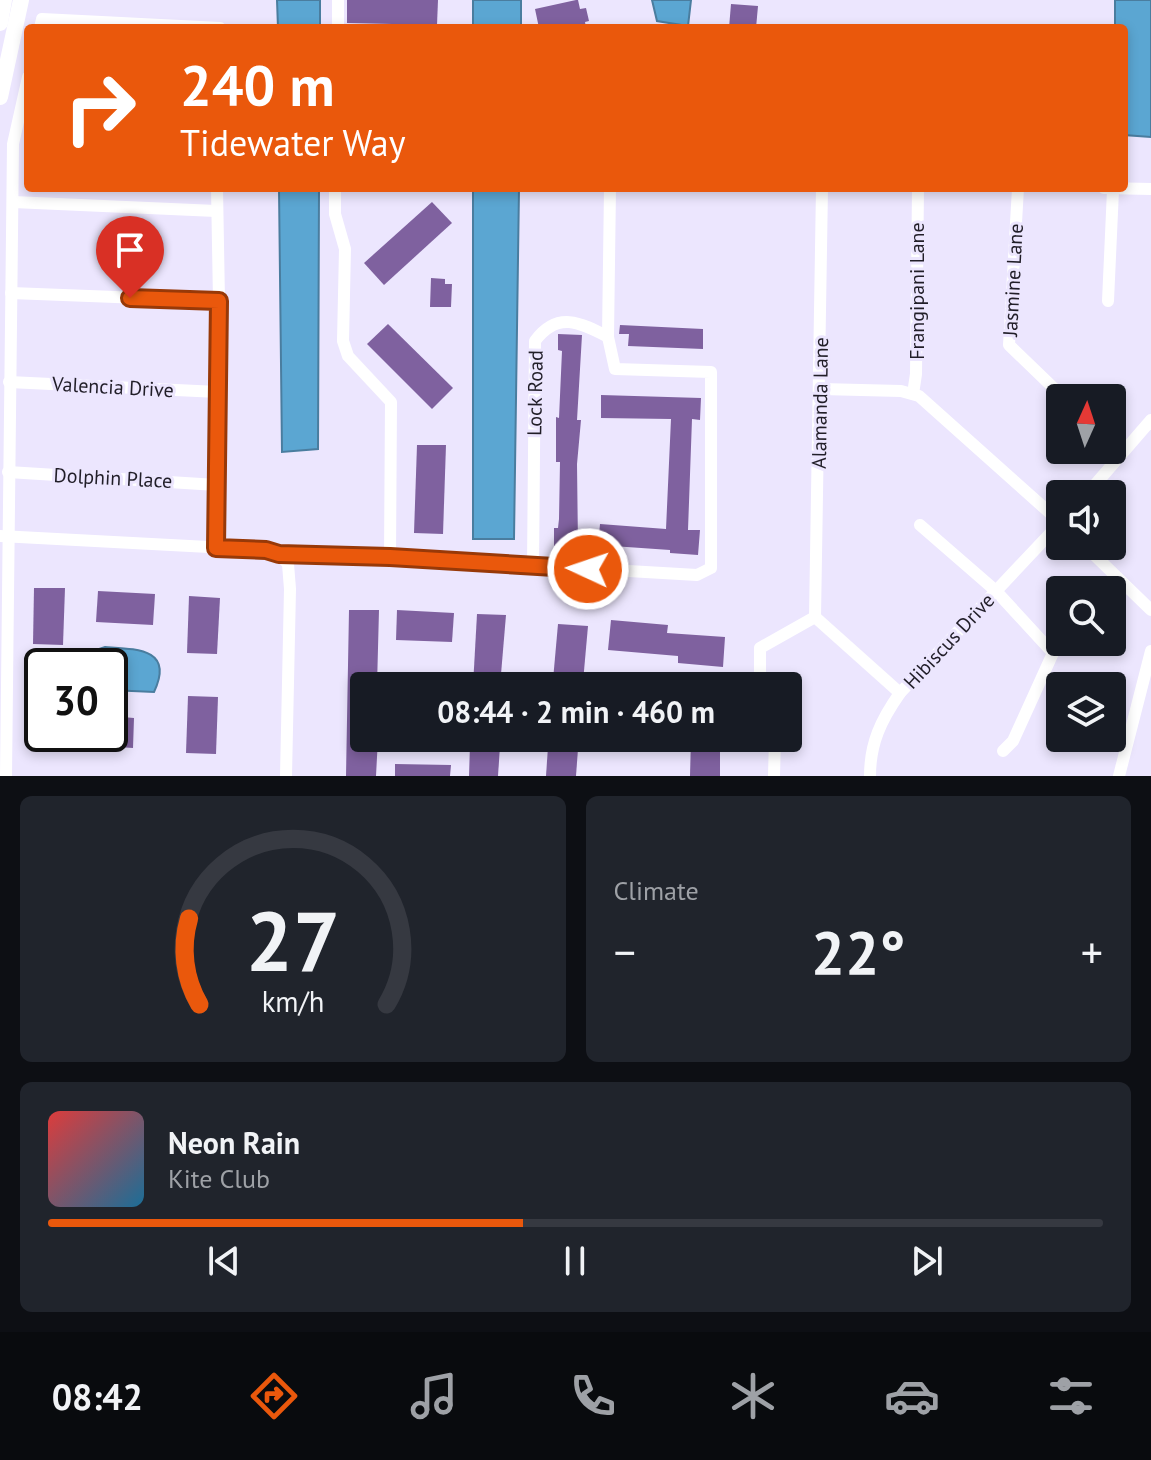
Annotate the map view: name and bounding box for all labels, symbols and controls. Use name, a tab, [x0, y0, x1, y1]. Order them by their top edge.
text: 240 m	[180, 49, 335, 121]
icon: right	[48, 56, 152, 160]
text: Tidewater Way	[180, 119, 405, 166]
pin	[96, 216, 164, 298]
street label: Frangipani Lane	[904, 222, 930, 360]
street label: Jasmine Lane	[997, 223, 1029, 338]
icon: arrive	[108, 228, 152, 272]
street label: Alamanda Lane	[806, 337, 834, 469]
street label: Lock Road	[521, 350, 549, 436]
street label: Valencia Drive	[51, 371, 174, 403]
north arrow	[1046, 384, 1126, 464]
map controls	[1046, 384, 1126, 752]
street label: Dolphin Place	[53, 462, 173, 494]
button: sound	[1046, 480, 1126, 560]
position arrow	[546, 527, 630, 611]
button: search	[1046, 576, 1126, 656]
street label: Hibiscus Drive	[898, 588, 1000, 694]
speed limit sign: 30	[24, 648, 128, 752]
button: layers	[1046, 672, 1126, 752]
text: 08:44 · 2 min · 460 m	[437, 692, 715, 731]
text: Climate	[614, 874, 699, 907]
text: 27	[246, 886, 340, 994]
text: 22°	[811, 913, 905, 991]
text: −	[614, 923, 636, 980]
text: +	[1081, 923, 1103, 980]
text: km/h	[261, 983, 324, 1020]
text: Neon Rain	[168, 1123, 300, 1162]
text: Kite Club	[168, 1162, 270, 1195]
icon: previous	[202, 1239, 246, 1283]
icon: pause	[553, 1239, 597, 1283]
icon: next	[905, 1239, 949, 1283]
icon: directions	[246, 1368, 302, 1424]
icon: music	[406, 1368, 462, 1424]
icon: phone	[565, 1368, 621, 1424]
icon: climate	[725, 1368, 781, 1424]
icon: car	[884, 1368, 940, 1424]
icon: filters	[1043, 1368, 1099, 1424]
text: 08:42	[52, 1373, 143, 1420]

